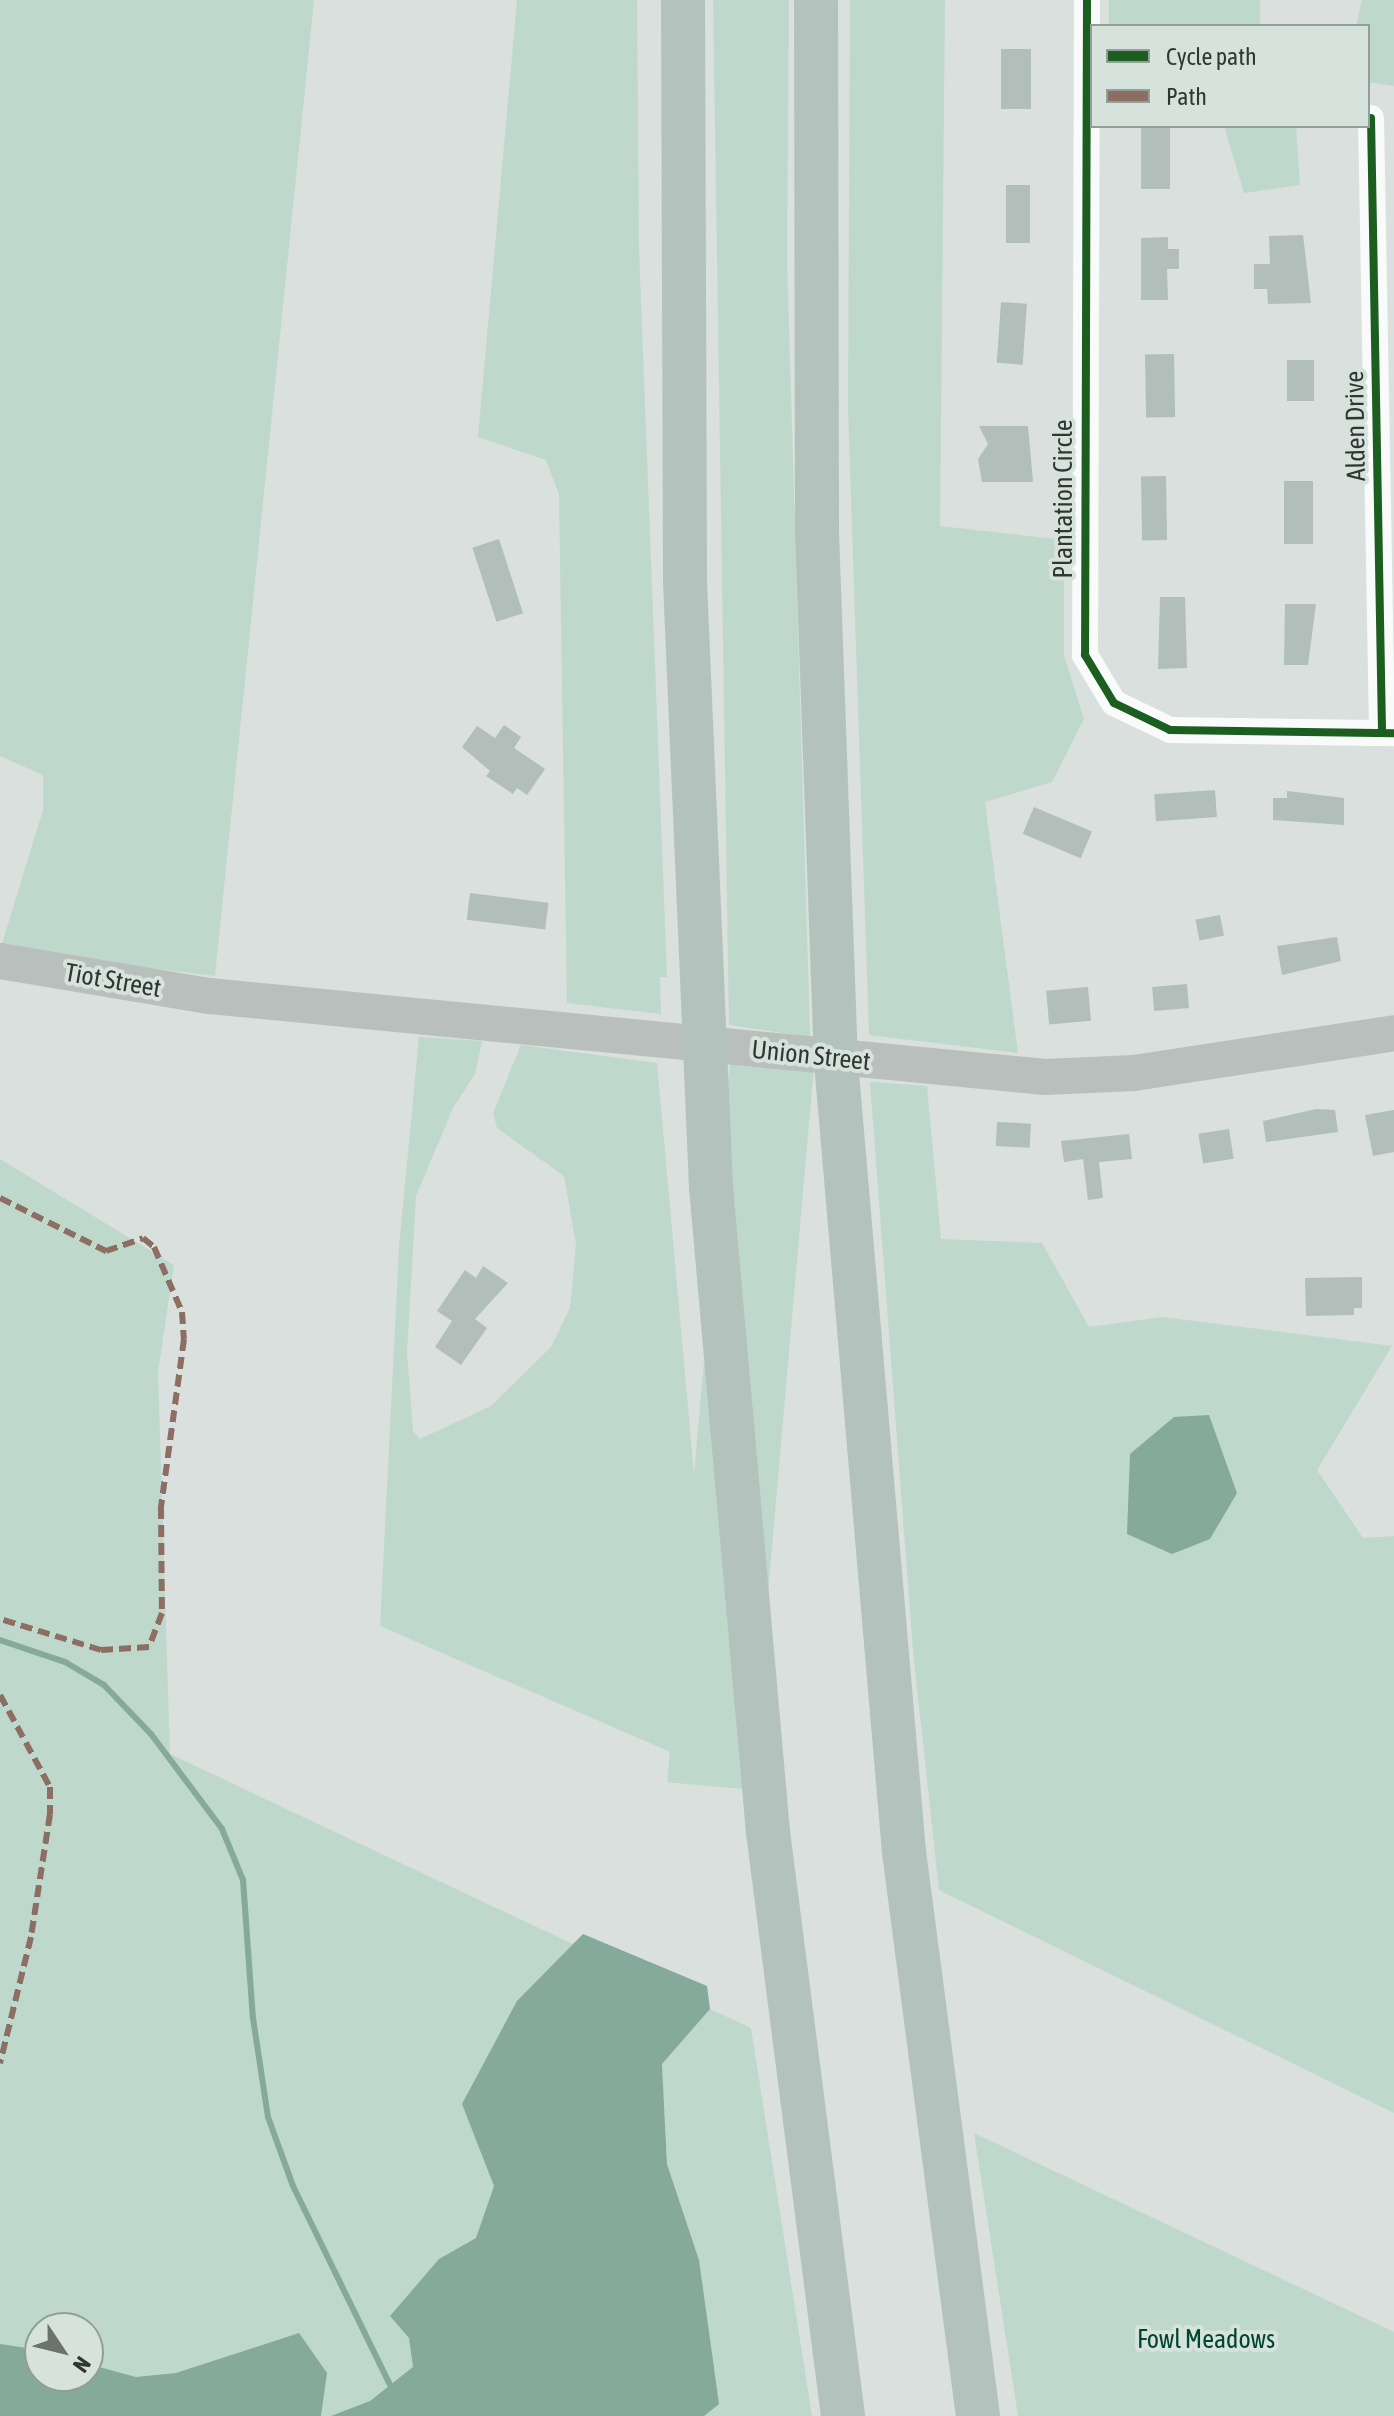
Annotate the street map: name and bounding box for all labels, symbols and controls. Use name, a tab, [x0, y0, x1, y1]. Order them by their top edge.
legend	[1090, 24, 1370, 128]
text: Cycle path	[1166, 43, 1257, 70]
text: Path	[1166, 83, 1207, 110]
street label: Alden Drive	[1339, 371, 1373, 481]
street label: Plantation Circle	[1048, 419, 1080, 579]
street label: Tiot Street	[62, 957, 164, 1005]
street label: Union Street	[750, 1034, 872, 1078]
north arrow	[24, 2312, 104, 2392]
park label: Fowl Meadows	[1137, 2324, 1275, 2356]
text: N	[68, 2352, 96, 2377]

